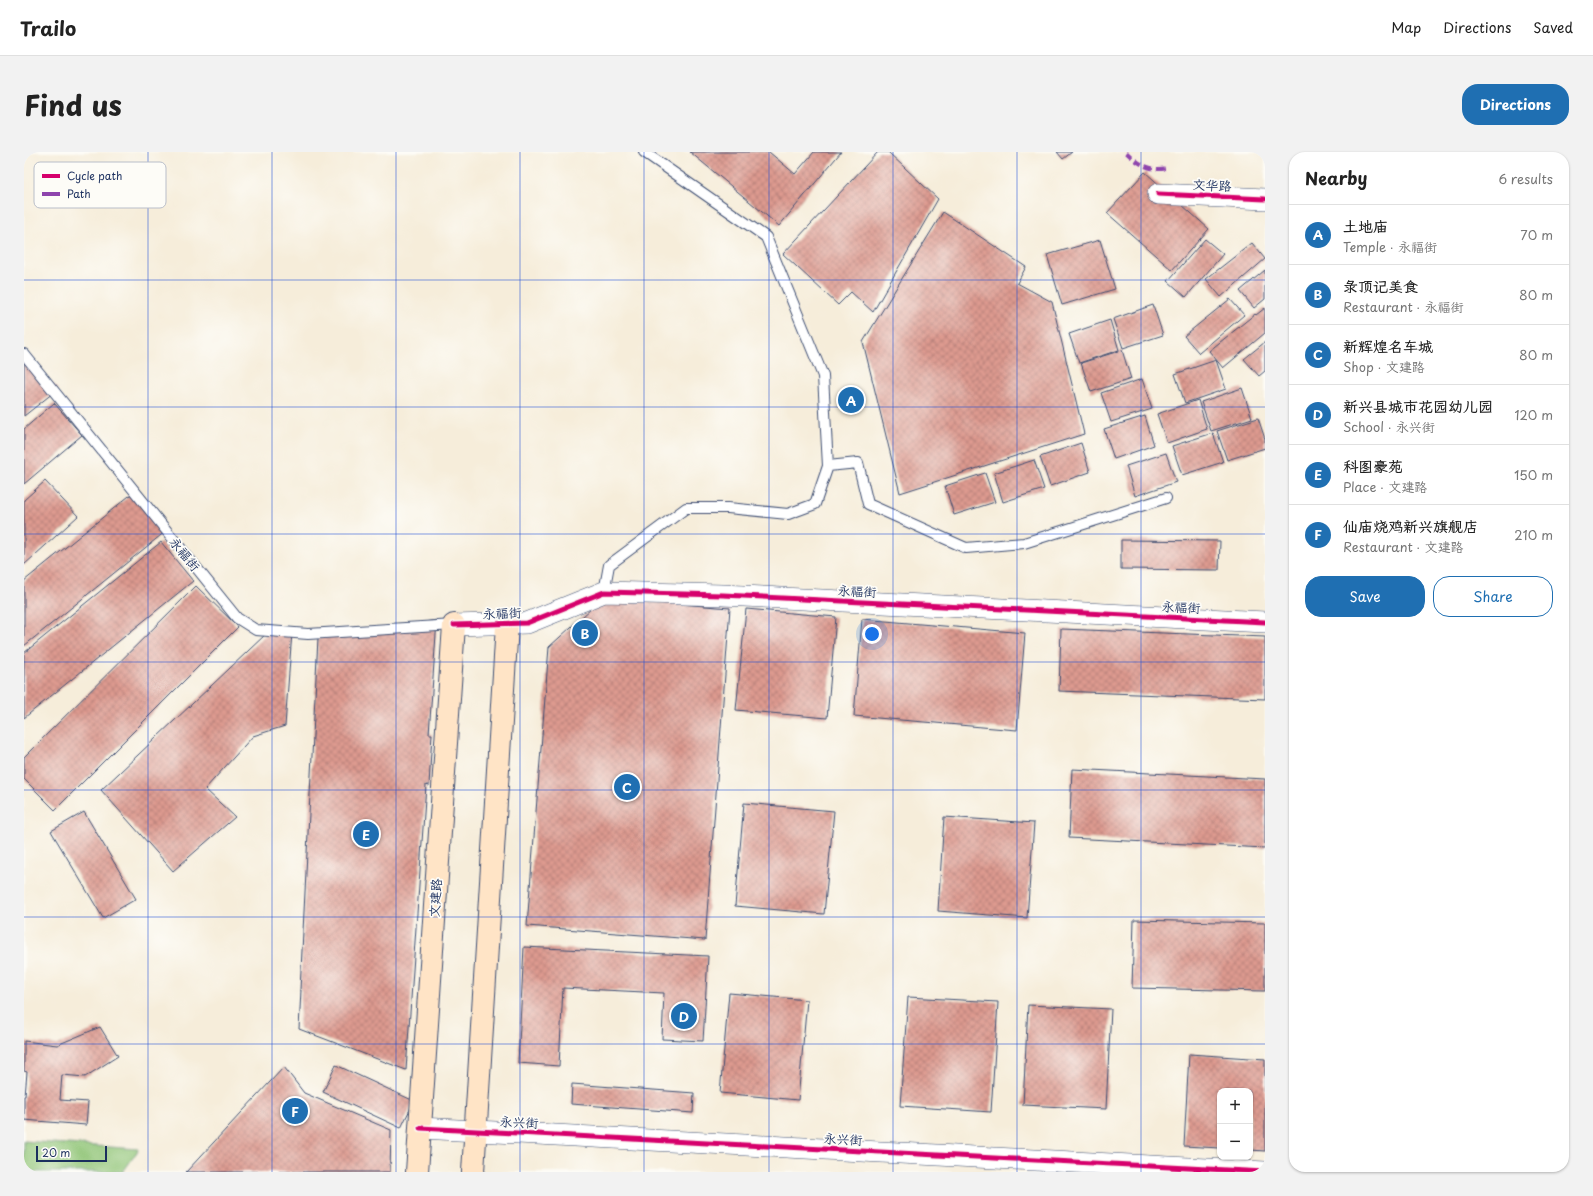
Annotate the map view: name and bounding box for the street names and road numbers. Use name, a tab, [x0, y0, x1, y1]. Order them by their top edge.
street label: 文华路	[1192, 174, 1232, 195]
street label: 永福街	[166, 533, 205, 575]
street label: 永福街	[837, 580, 877, 601]
street label: 永福街	[1161, 596, 1201, 617]
street label: 永福街	[482, 602, 522, 623]
street label: 文建路	[424, 878, 445, 918]
street label: 永兴街	[499, 1111, 539, 1132]
street label: 永兴街	[823, 1128, 863, 1149]

